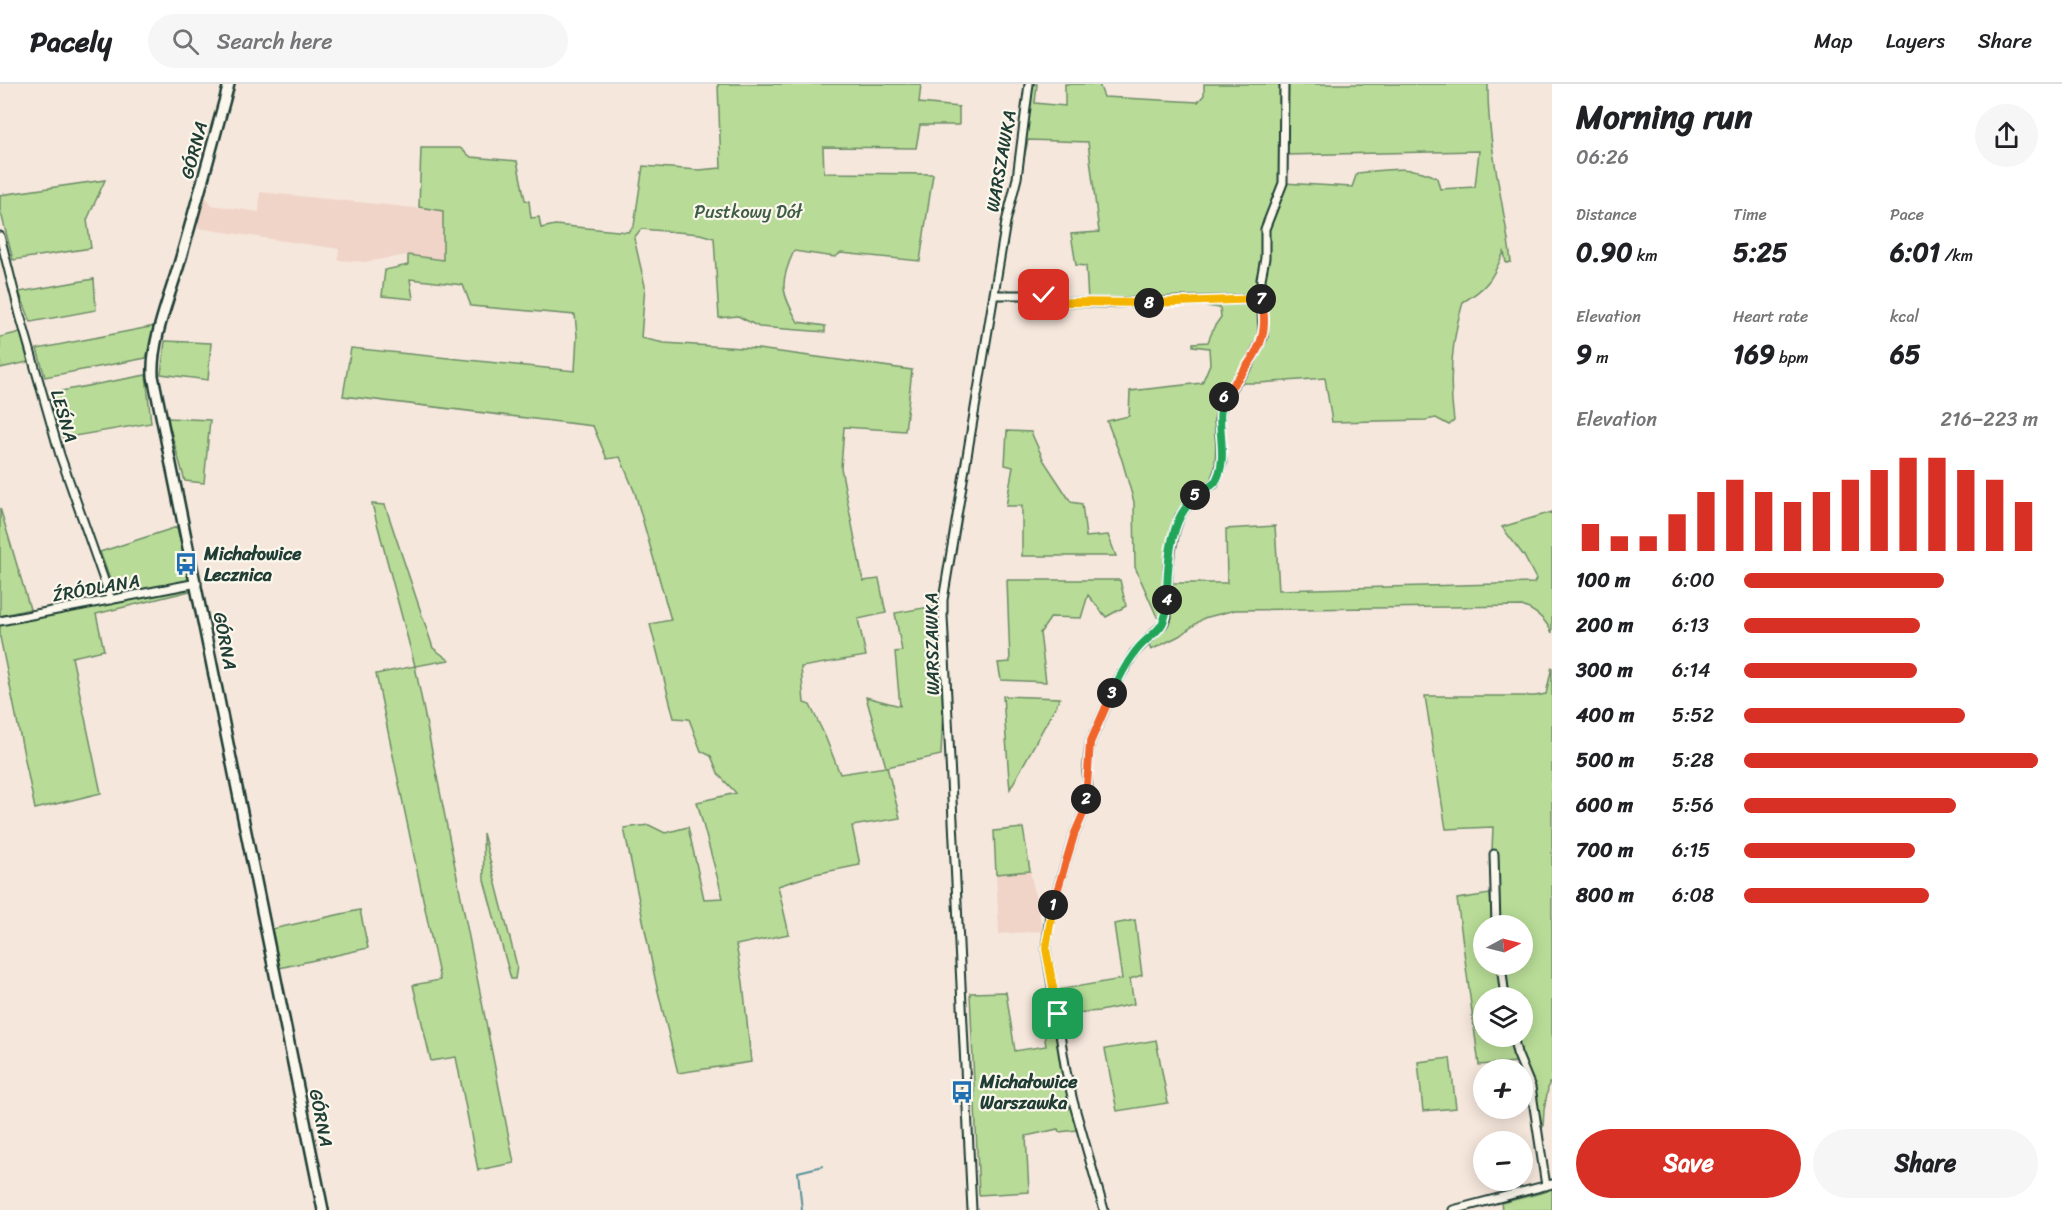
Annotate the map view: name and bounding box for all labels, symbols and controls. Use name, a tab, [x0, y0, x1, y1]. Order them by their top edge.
search box	[148, 14, 568, 68]
text: Pacely	[30, 17, 112, 66]
text: Search here	[217, 22, 333, 61]
text: Map	[1814, 22, 1853, 60]
text: Layers	[1886, 22, 1945, 60]
text: Share	[1978, 22, 2032, 60]
icon: search	[169, 25, 202, 58]
text: Morning run	[1576, 88, 1752, 146]
button: share	[1975, 104, 2038, 167]
street label: WARSZAWKA	[976, 108, 1026, 214]
street label: GÓRNA	[171, 118, 217, 182]
text: 06:26	[1576, 140, 1629, 175]
park label: Pustkowy Dół	[694, 196, 803, 228]
text: Distance	[1576, 200, 1637, 229]
text: Time	[1733, 200, 1767, 229]
text: Pace	[1890, 200, 1924, 229]
text: 0.90	[1576, 229, 1633, 275]
text: 5:25	[1733, 229, 1788, 275]
text: 6:01	[1890, 229, 1940, 275]
text: km	[1633, 241, 1658, 270]
text: /km	[1940, 241, 1973, 270]
pin	[1018, 269, 1069, 320]
icon: check	[1027, 278, 1060, 311]
pin: 7	[1246, 284, 1276, 314]
text: 7	[1256, 284, 1266, 313]
pin: 8	[1134, 288, 1164, 318]
text: 8	[1144, 288, 1154, 317]
text: Elevation	[1576, 302, 1641, 331]
text: Heart rate	[1733, 302, 1808, 331]
text: kcal	[1890, 302, 1919, 331]
text: 9	[1576, 331, 1592, 377]
text: 169	[1733, 331, 1775, 377]
text: 65	[1890, 331, 1921, 377]
text: m	[1592, 343, 1608, 372]
text: bpm	[1775, 343, 1809, 372]
pin: 6	[1209, 382, 1239, 412]
text: 6	[1219, 382, 1229, 411]
street label: LEŚNA	[41, 386, 87, 446]
text: Elevation	[1576, 402, 1657, 437]
text: 216–223 m	[1941, 402, 2038, 437]
pin: 5	[1180, 480, 1210, 510]
text: 5	[1190, 480, 1200, 509]
place label: Michałowice Lecznica	[203, 538, 302, 591]
bus stop icon: Michałowice Lecznica	[173, 551, 199, 577]
text: 100 m	[1576, 563, 1630, 598]
text: 6:00	[1672, 563, 1715, 598]
street label: ŹRÓDLANA	[50, 565, 142, 611]
pin: 4	[1152, 585, 1182, 615]
text: 4	[1162, 585, 1172, 614]
street label: WARSZAWKA	[915, 592, 949, 696]
text: 200 m	[1576, 608, 1633, 643]
text: 6:13	[1672, 608, 1709, 643]
street label: GÓRNA	[204, 609, 246, 673]
text: 300 m	[1576, 653, 1633, 688]
text: 6:14	[1672, 653, 1710, 688]
pin: 3	[1097, 678, 1127, 708]
text: 3	[1108, 678, 1116, 707]
text: 400 m	[1576, 698, 1634, 733]
text: 5:52	[1672, 698, 1714, 733]
text: 500 m	[1576, 743, 1634, 778]
text: 5:28	[1672, 743, 1714, 778]
pin: 2	[1071, 784, 1101, 814]
text: 2	[1081, 784, 1091, 813]
text: 600 m	[1576, 788, 1633, 823]
text: 5:56	[1672, 788, 1714, 823]
text: 700 m	[1576, 833, 1633, 868]
text: 6:15	[1672, 833, 1710, 868]
text: 800 m	[1576, 878, 1634, 913]
text: 6:08	[1672, 878, 1714, 913]
pin: 1	[1038, 890, 1068, 920]
text: 1	[1050, 890, 1056, 919]
north arrow	[1473, 915, 1533, 975]
map controls	[1473, 915, 1533, 1191]
button: layers	[1473, 987, 1533, 1047]
pin	[1032, 988, 1083, 1039]
icon: arrive	[1041, 997, 1074, 1030]
button: +	[1473, 1059, 1533, 1119]
place label: Michałowice Warszawka	[979, 1066, 1078, 1119]
bus stop icon: Michałowice Warszawka	[949, 1079, 975, 1105]
street label: GÓRNA	[300, 1086, 342, 1150]
button: Save	[1576, 1129, 1801, 1198]
button: Share	[1813, 1129, 2038, 1198]
button: −	[1473, 1131, 1533, 1191]

